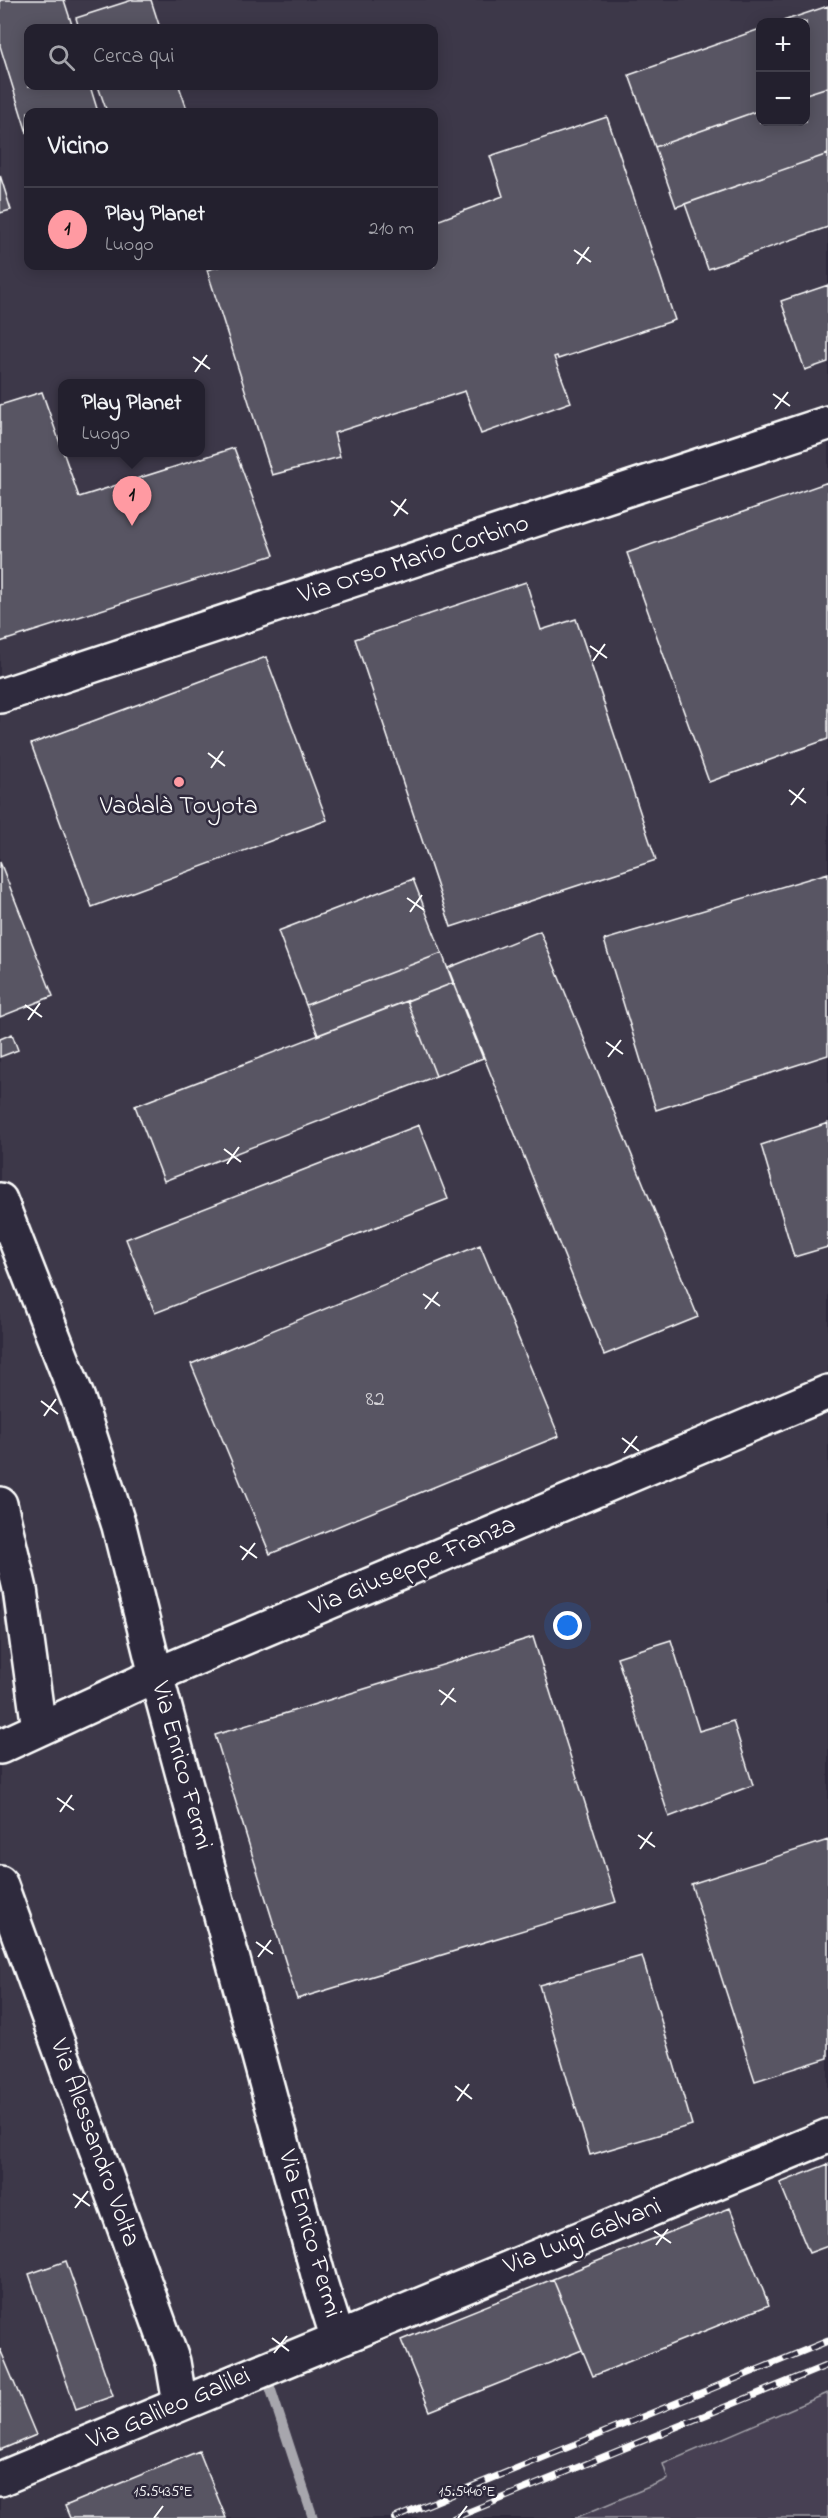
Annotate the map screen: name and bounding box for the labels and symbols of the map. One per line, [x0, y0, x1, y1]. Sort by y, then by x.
pin: 1 [112, 476, 152, 526]
street label: Via Orso Mario Corbino [293, 505, 534, 616]
marker: Vadalà Toyota [172, 775, 186, 789]
place label: Vadalà Toyota [99, 788, 258, 826]
house number: 82 [365, 1384, 385, 1416]
street label: Via Giuseppe Franza [303, 1506, 522, 1628]
your location [553, 1611, 582, 1640]
street label: Via Enrico Fermi [140, 1677, 222, 1854]
street label: Via Alessandro Volta [38, 2033, 149, 2252]
street label: Via Enrico Fermi [267, 2145, 351, 2322]
street label: Via Luigi Galvani [498, 2188, 668, 2286]
street label: Via Galileo Galilei [80, 2357, 257, 2461]
text: 15.5435°E [133, 2481, 193, 2503]
text: 15.5440°E [439, 2481, 495, 2503]

